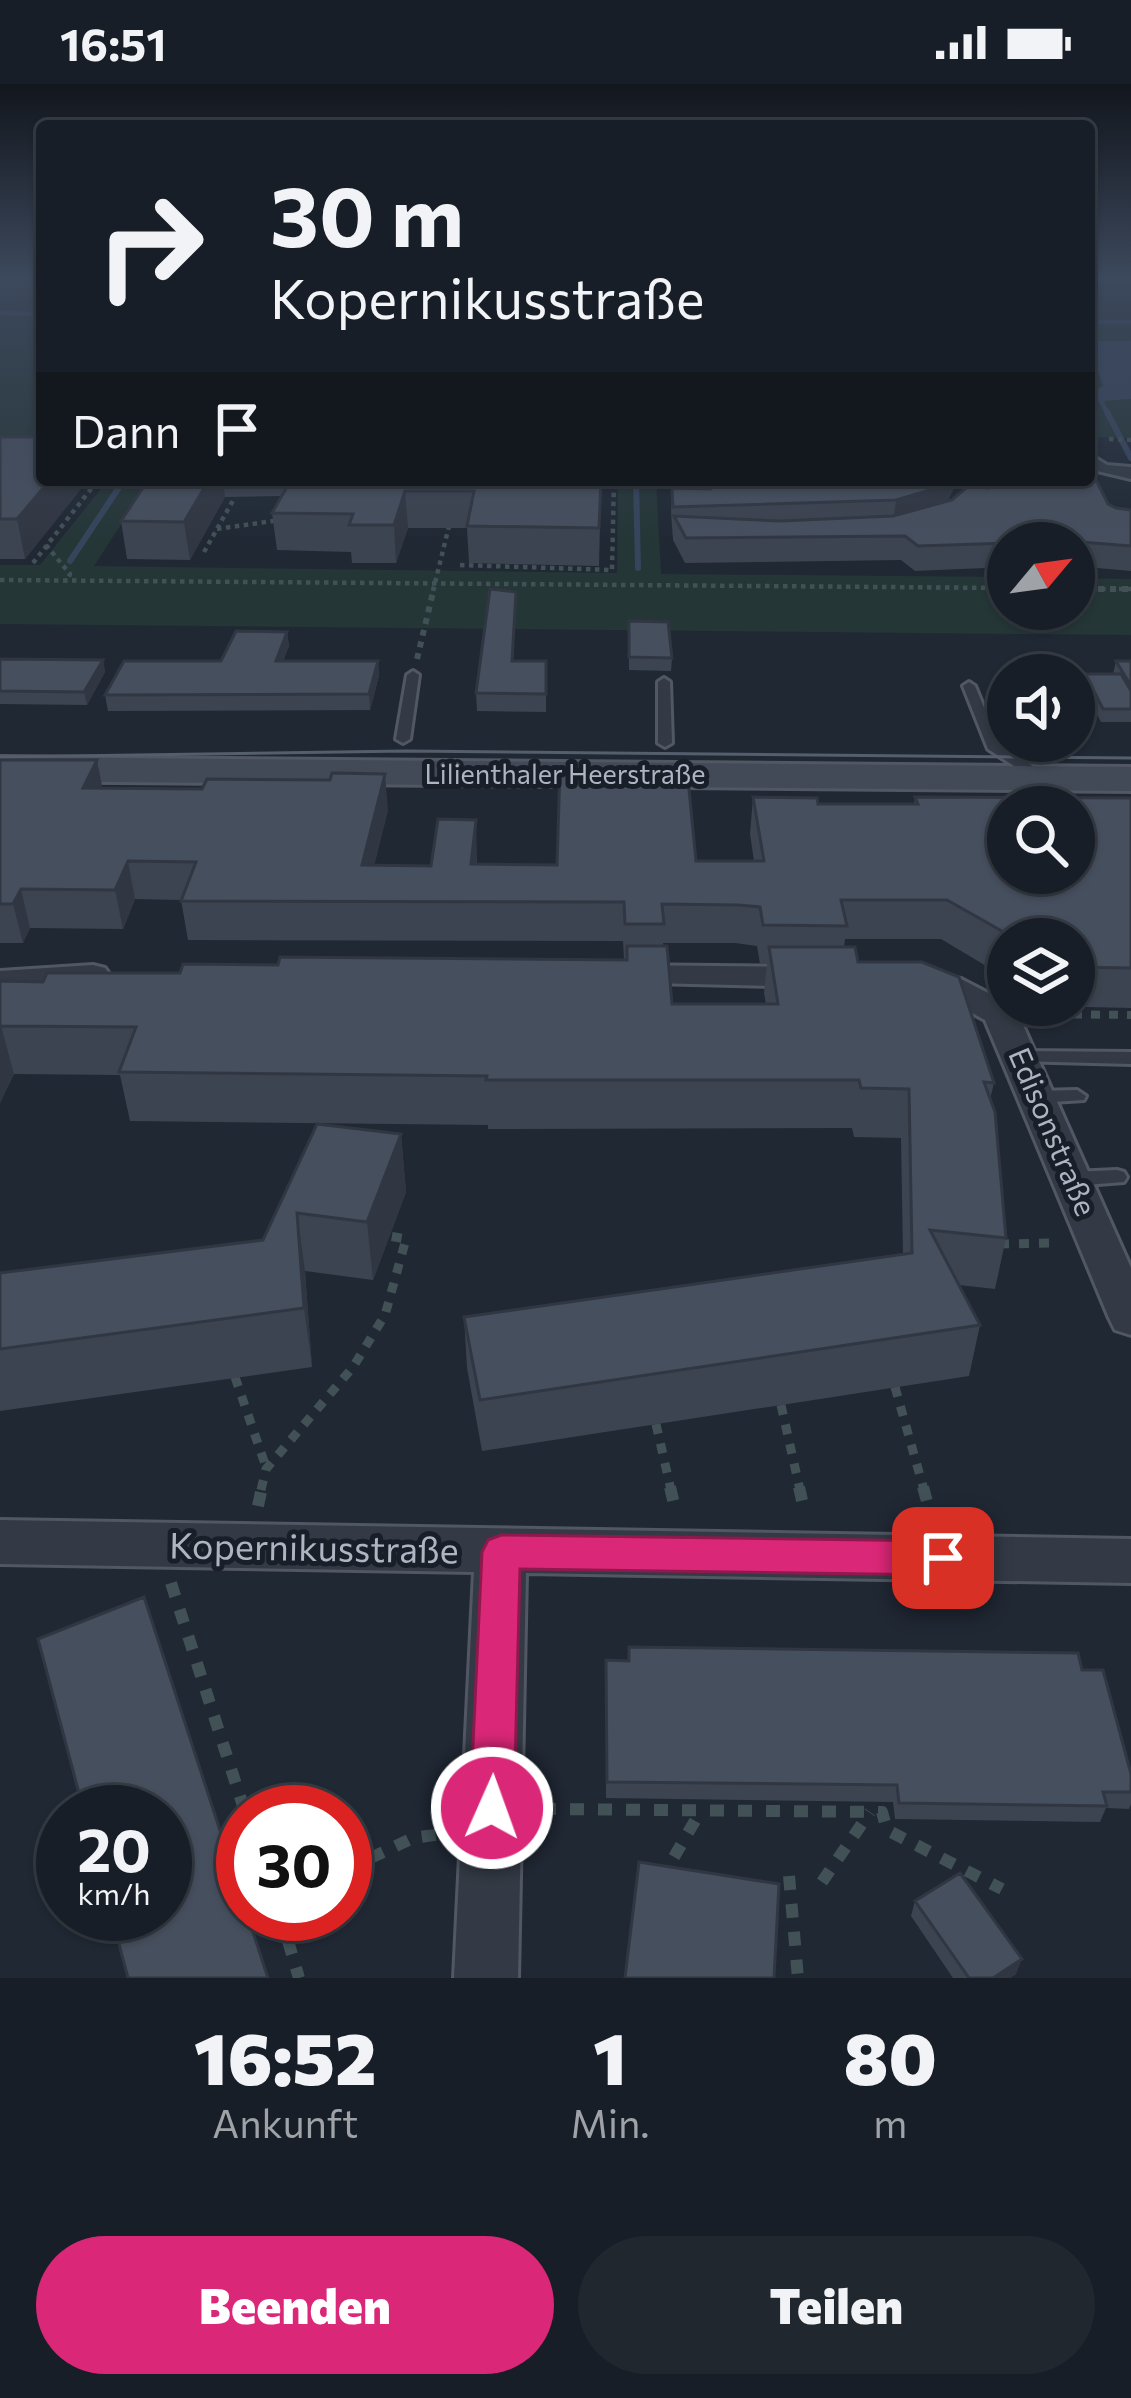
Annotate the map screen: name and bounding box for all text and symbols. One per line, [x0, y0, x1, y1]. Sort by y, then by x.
text: 16:51 [60, 15, 167, 70]
text: 30 m [270, 162, 464, 264]
icon: right [72, 168, 228, 324]
text: Kopernikusstraße [270, 264, 704, 330]
icon: arrive [204, 396, 270, 462]
text: Dann [72, 402, 180, 457]
north arrow [987, 522, 1095, 630]
map controls [987, 522, 1095, 1026]
button: sound [987, 654, 1095, 762]
street label: Lilienthaler Heerstraße [424, 757, 706, 790]
button: search [987, 786, 1095, 894]
button: layers [987, 918, 1095, 1026]
street label: Edisonstraße [1002, 1041, 1106, 1221]
pin [892, 1507, 994, 1609]
street label: Kopernikusstraße [169, 1521, 459, 1571]
icon: arrive [910, 1525, 976, 1591]
position arrow [429, 1745, 555, 1871]
speed limit sign: 30 [216, 1785, 372, 1941]
text: 20 [77, 1811, 151, 1884]
text: km/h [78, 1874, 150, 1911]
text: 16:52 [194, 2012, 377, 2100]
text: 1 [593, 2012, 627, 2100]
text: 80 [844, 2012, 937, 2100]
text: Ankunft [212, 2098, 358, 2146]
text: Min. [571, 2098, 650, 2146]
text: m [873, 2098, 907, 2146]
button: Beenden [36, 2236, 554, 2374]
button: Teilen [578, 2236, 1095, 2374]

